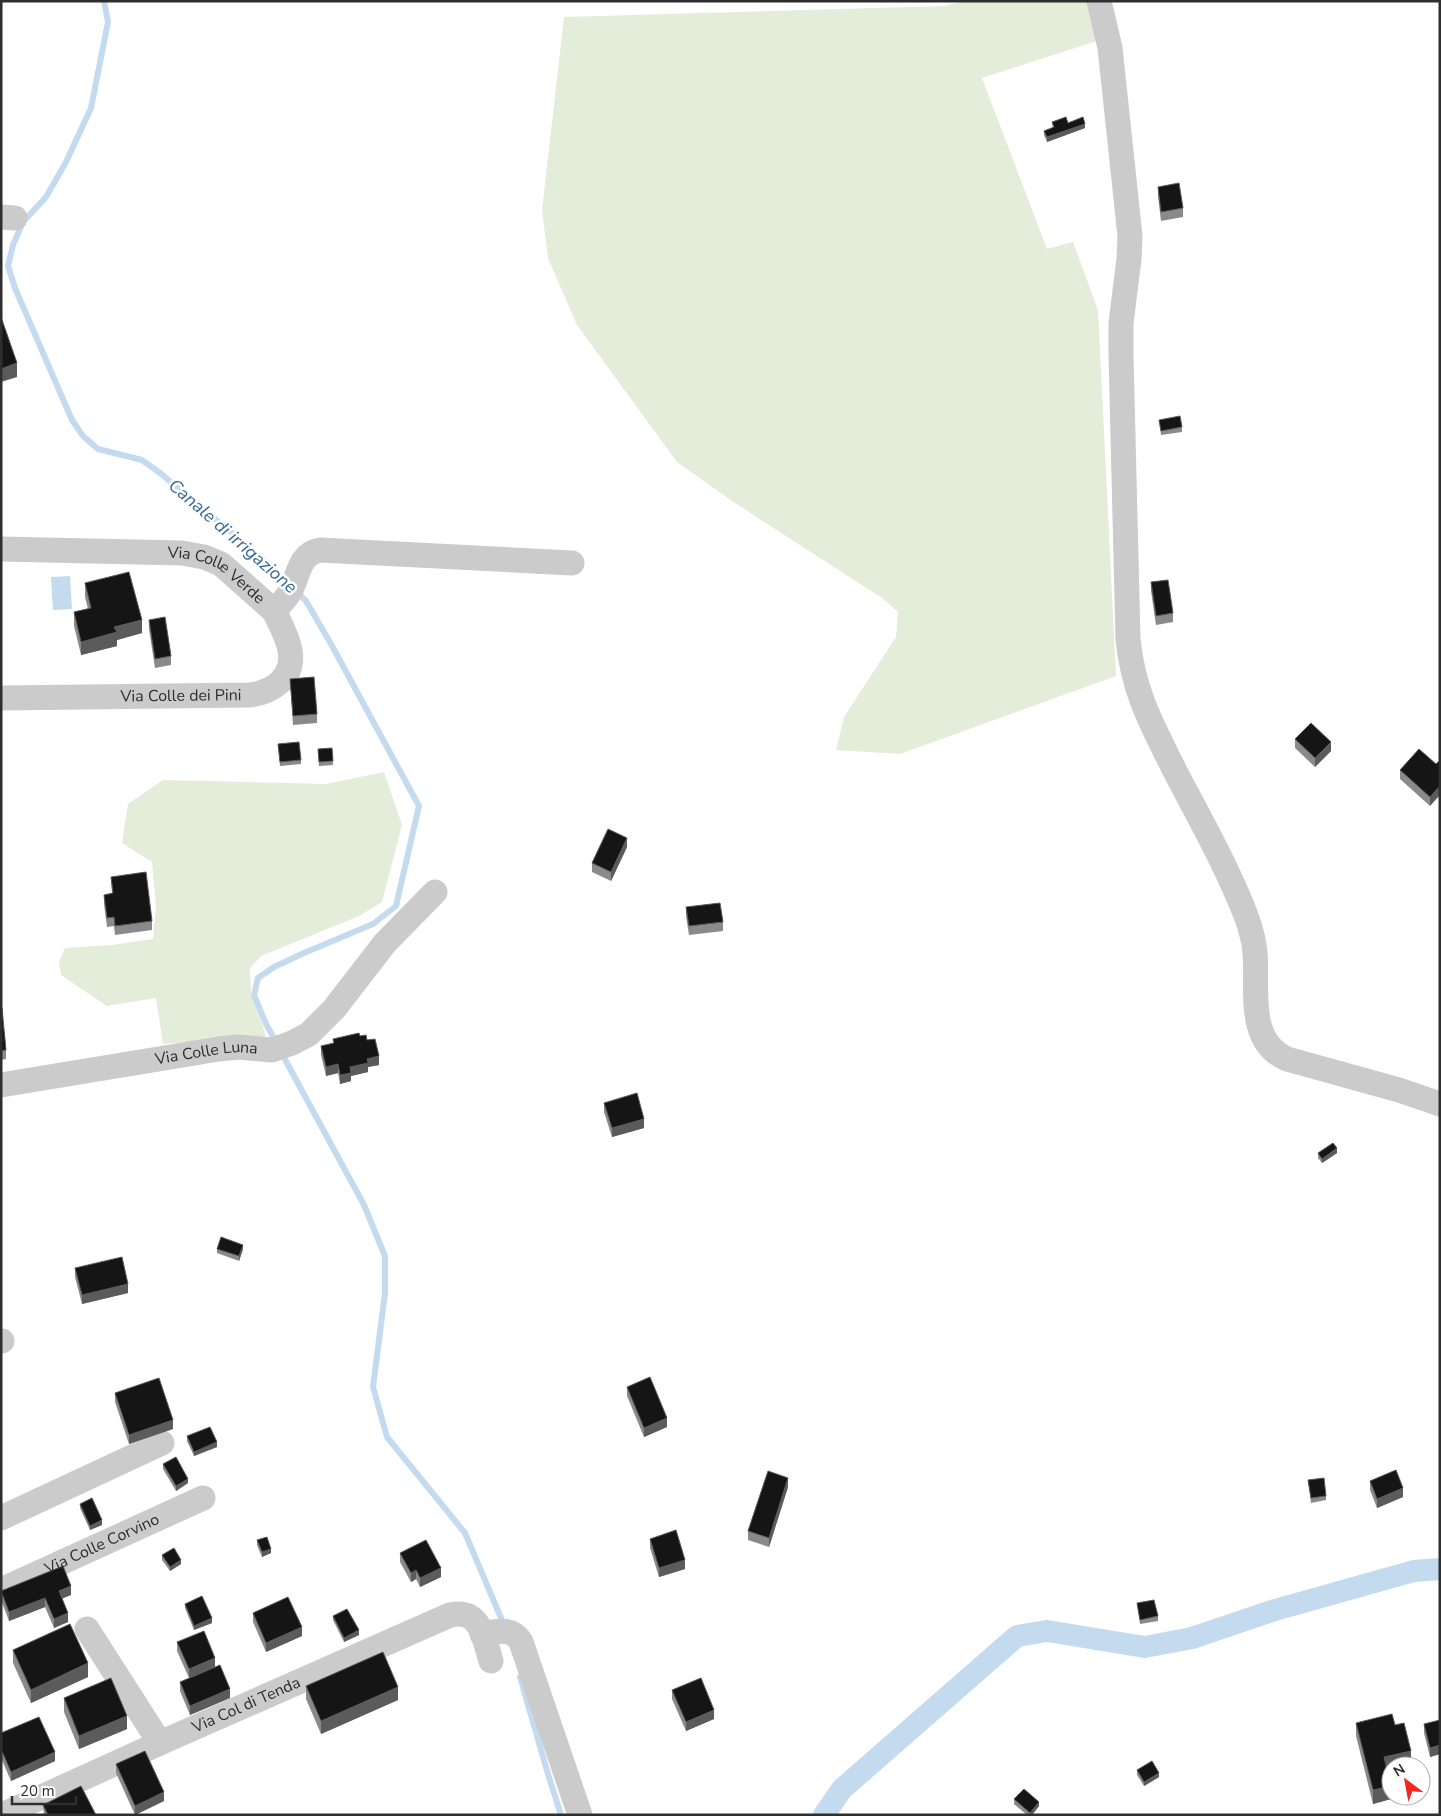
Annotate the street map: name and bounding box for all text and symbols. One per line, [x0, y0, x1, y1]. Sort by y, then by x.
water label: Canale di irrigazione [163, 473, 303, 599]
street label: Via Colle Verde [166, 542, 270, 609]
street label: Via Colle dei Pini [119, 684, 242, 708]
street label: Via Colle Luna [152, 1036, 259, 1071]
street label: Via Colle Corvino [40, 1508, 163, 1580]
street label: Via Col di Tenda [188, 1671, 304, 1739]
north arrow [1381, 1756, 1431, 1806]
text: N [1390, 1760, 1409, 1781]
scale bar [12, 1774, 76, 1806]
text: 20 m [20, 1781, 55, 1801]

